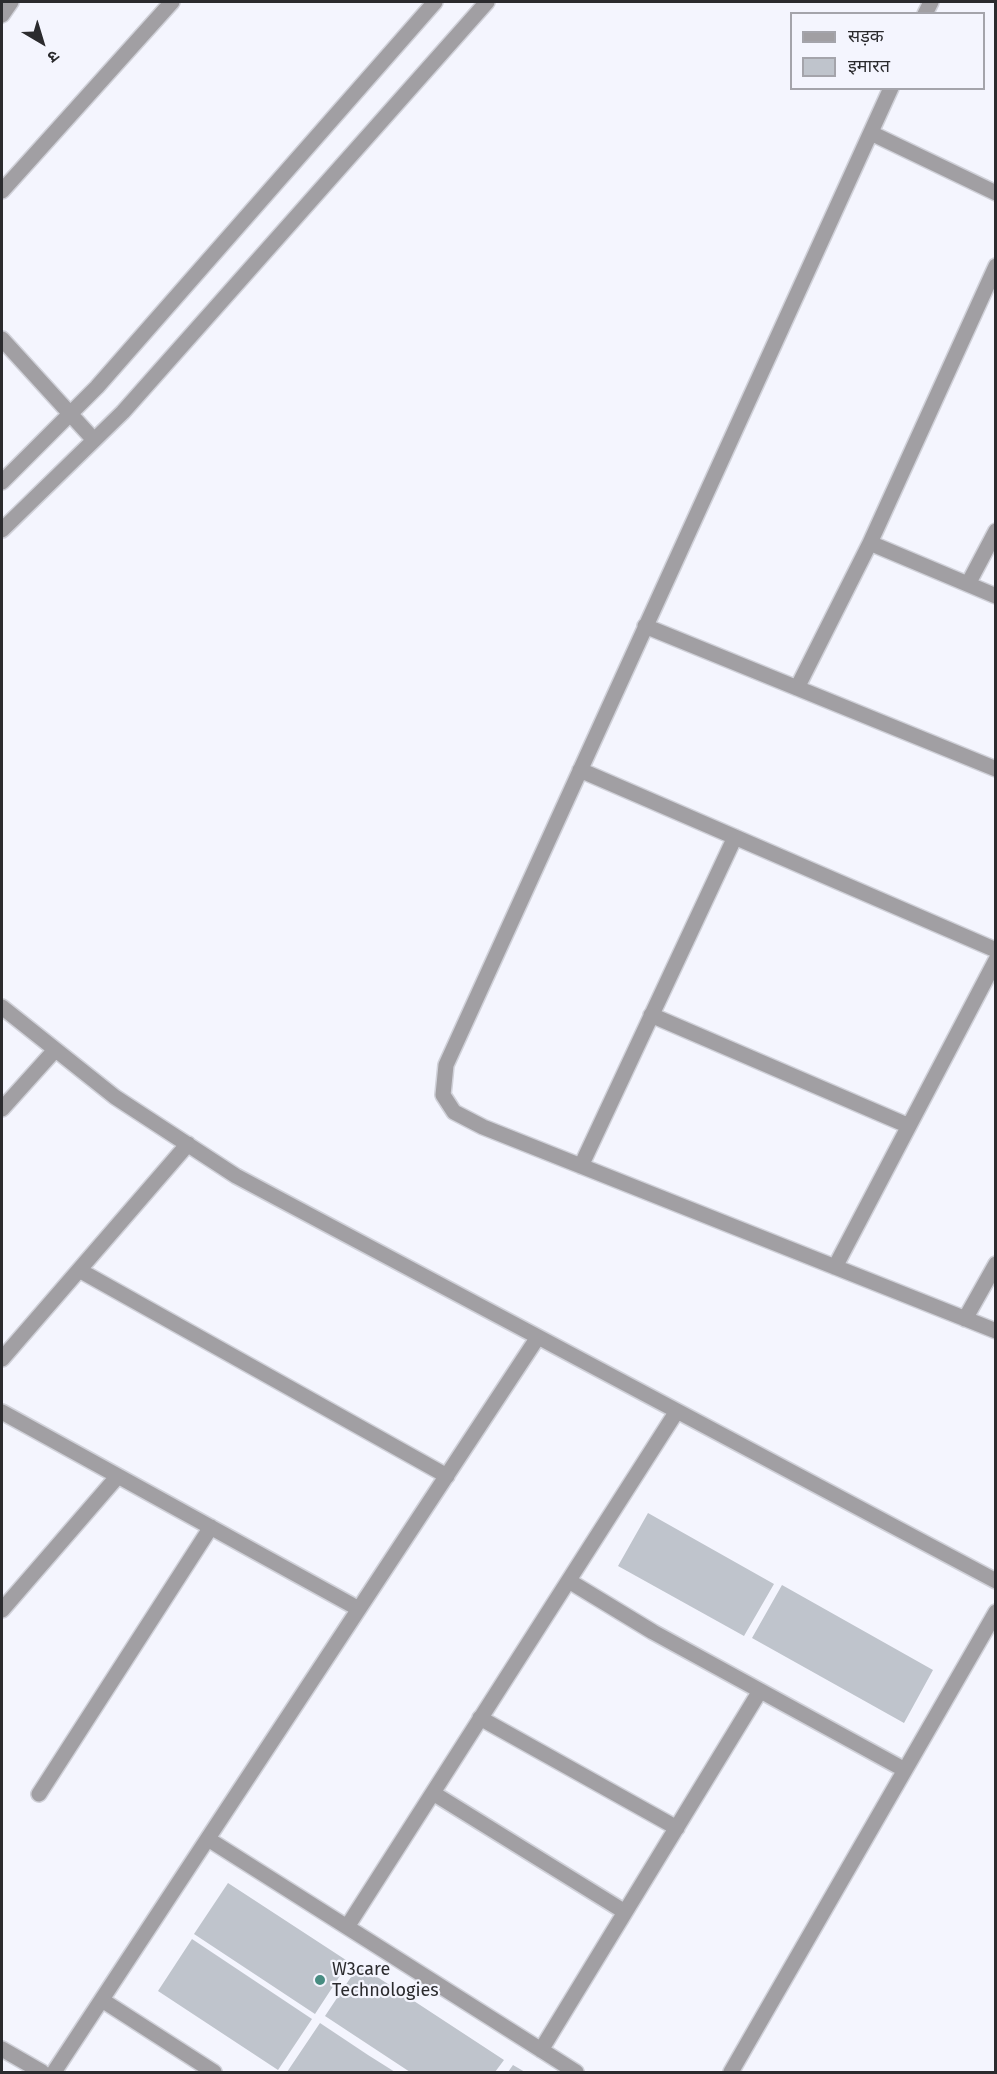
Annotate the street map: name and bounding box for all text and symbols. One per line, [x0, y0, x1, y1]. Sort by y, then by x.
north arrow [12, 12, 72, 72]
legend [790, 12, 985, 90]
text: सड़क [848, 25, 884, 47]
text: उ [44, 46, 63, 67]
text: इमारत [848, 55, 890, 77]
place label: W3care Technologies [332, 1959, 439, 2002]
marker: W3care Technologies [313, 1973, 327, 1987]

